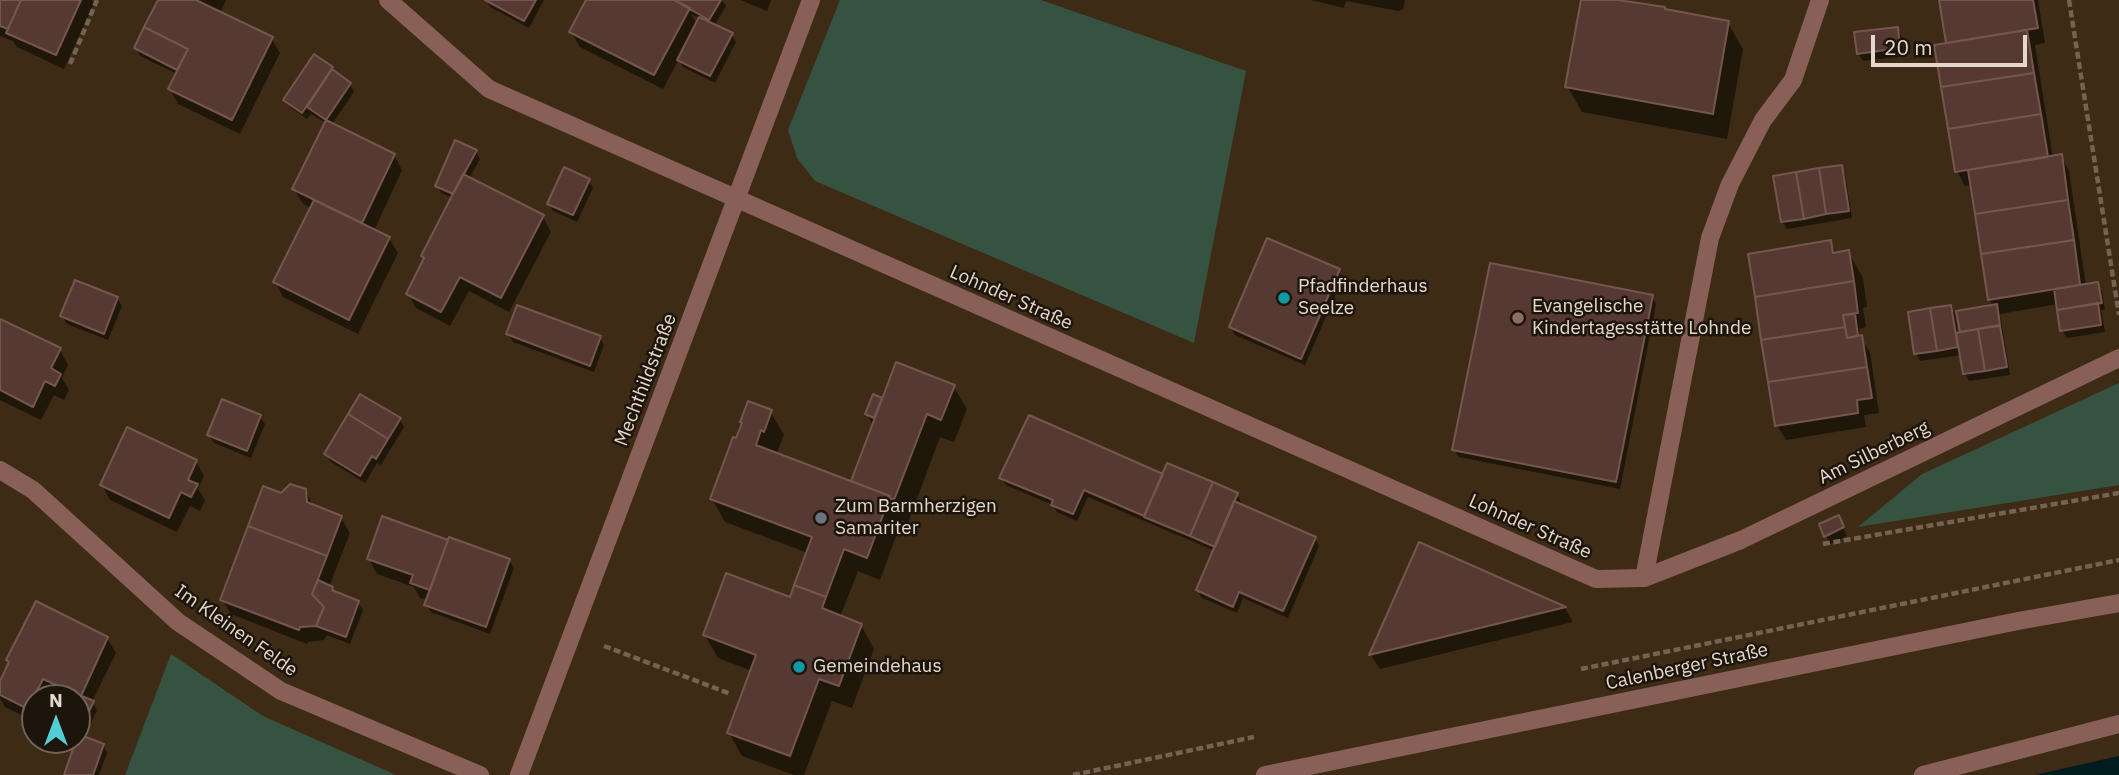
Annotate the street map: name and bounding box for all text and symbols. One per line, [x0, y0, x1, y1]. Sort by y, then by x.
scale bar [1874, 21, 2030, 65]
text: 20 m [1884, 33, 1933, 61]
street label: Lohnder Straße [946, 261, 1076, 335]
place label: Pfadfinderhaus Seelze [1298, 276, 1428, 320]
marker: Pfadfinderhaus Seelze [1276, 290, 1292, 306]
place label: Evangelische Kindertagesstätte Lohnde [1532, 296, 1751, 340]
marker: Evangelische Kindertagesstätte Lohnde [1510, 310, 1526, 326]
street label: Mechthildstraße [610, 311, 682, 449]
street label: Am Silberberg [1815, 416, 1933, 490]
street label: Lohnder Straße [1465, 490, 1595, 564]
place label: Zum Barmherzigen Samariter [835, 496, 997, 540]
marker: Zum Barmherzigen Samariter [813, 510, 829, 526]
street label: Im Kleinen Felde [170, 580, 302, 682]
street label: Calenberger Straße [1604, 639, 1770, 695]
place label: Gemeindehaus [813, 656, 942, 678]
marker: Gemeindehaus [791, 659, 807, 675]
north arrow [21, 684, 91, 754]
text: N [49, 688, 63, 712]

